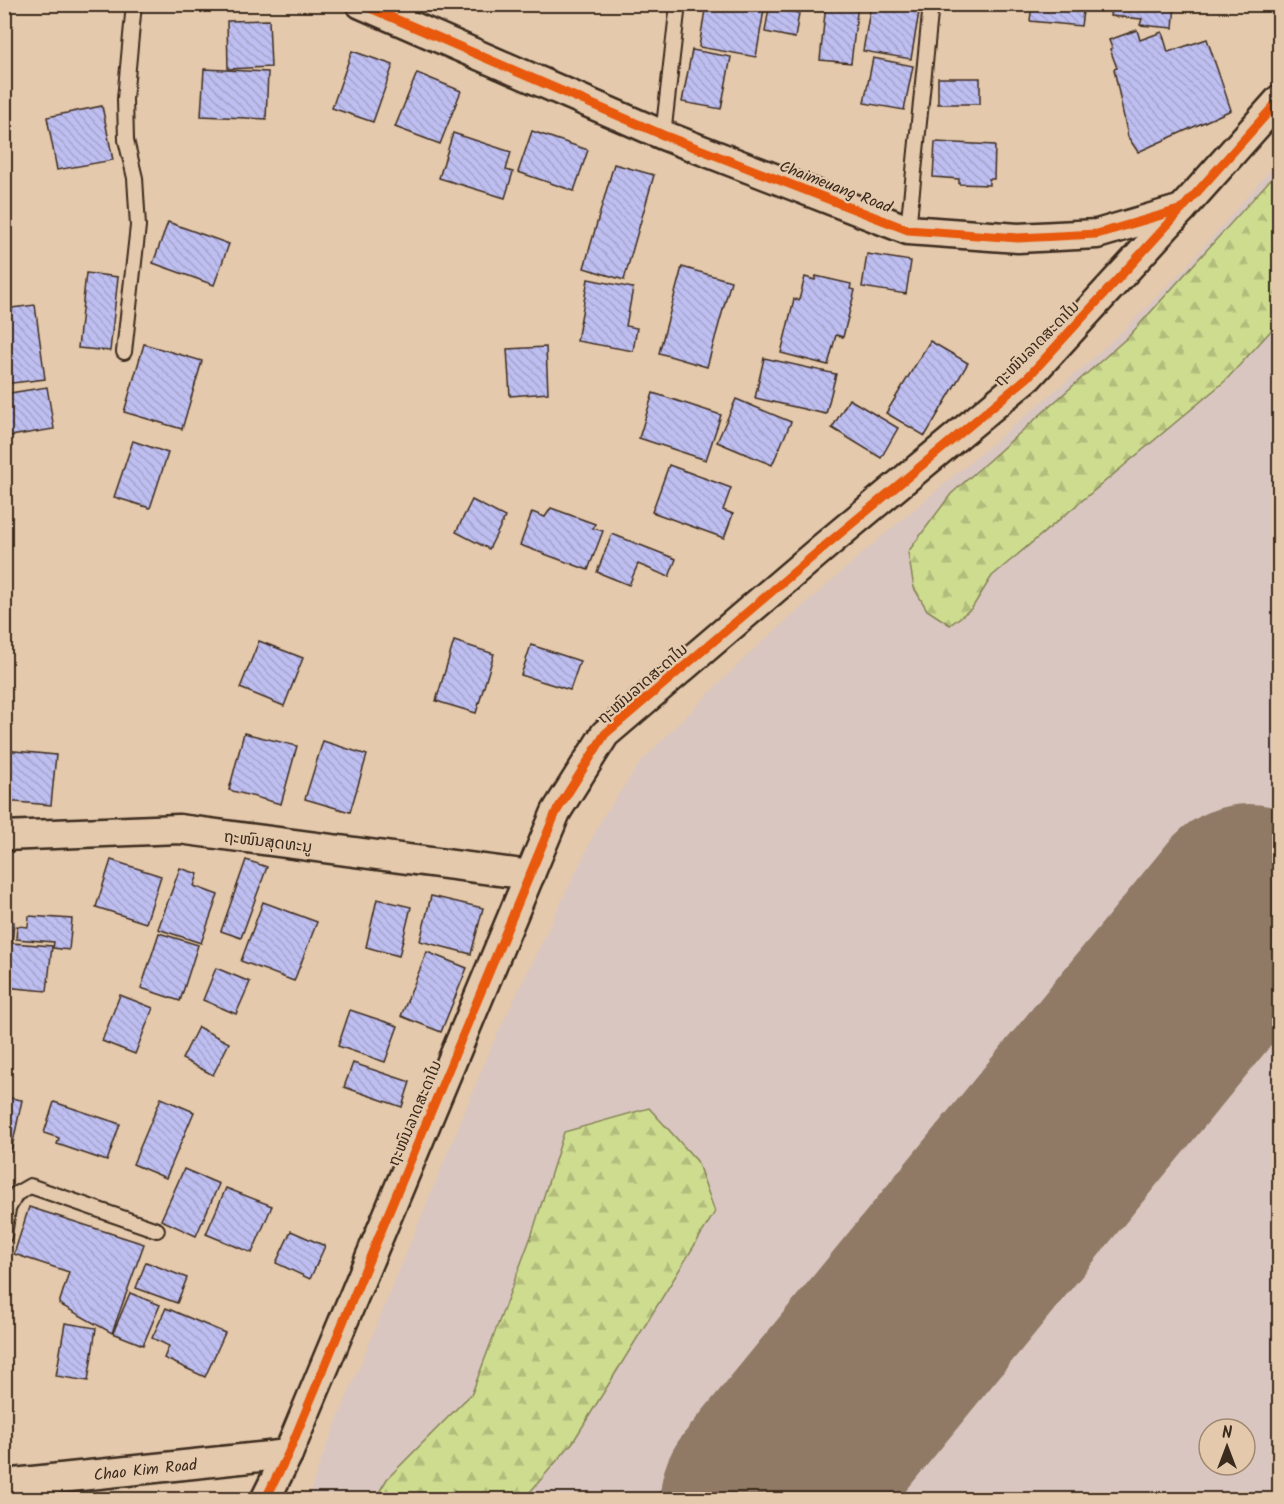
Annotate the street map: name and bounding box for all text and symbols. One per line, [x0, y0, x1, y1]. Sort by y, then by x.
street label: Chaimeuang Road [775, 154, 897, 221]
street label: ຖະໜົນລາດສະດາໄນ [988, 295, 1086, 393]
street label: ຖະໜົນລາດສະດາໄນ [592, 638, 694, 731]
street label: ຖະໜົນສຸດທະນູ [222, 825, 313, 860]
street label: ຖະໜົນລາດສະດາໄນ [382, 1057, 449, 1170]
north arrow [1197, 1417, 1257, 1477]
text: N [1222, 1421, 1232, 1446]
street label: Chao Kim Road [92, 1453, 199, 1488]

